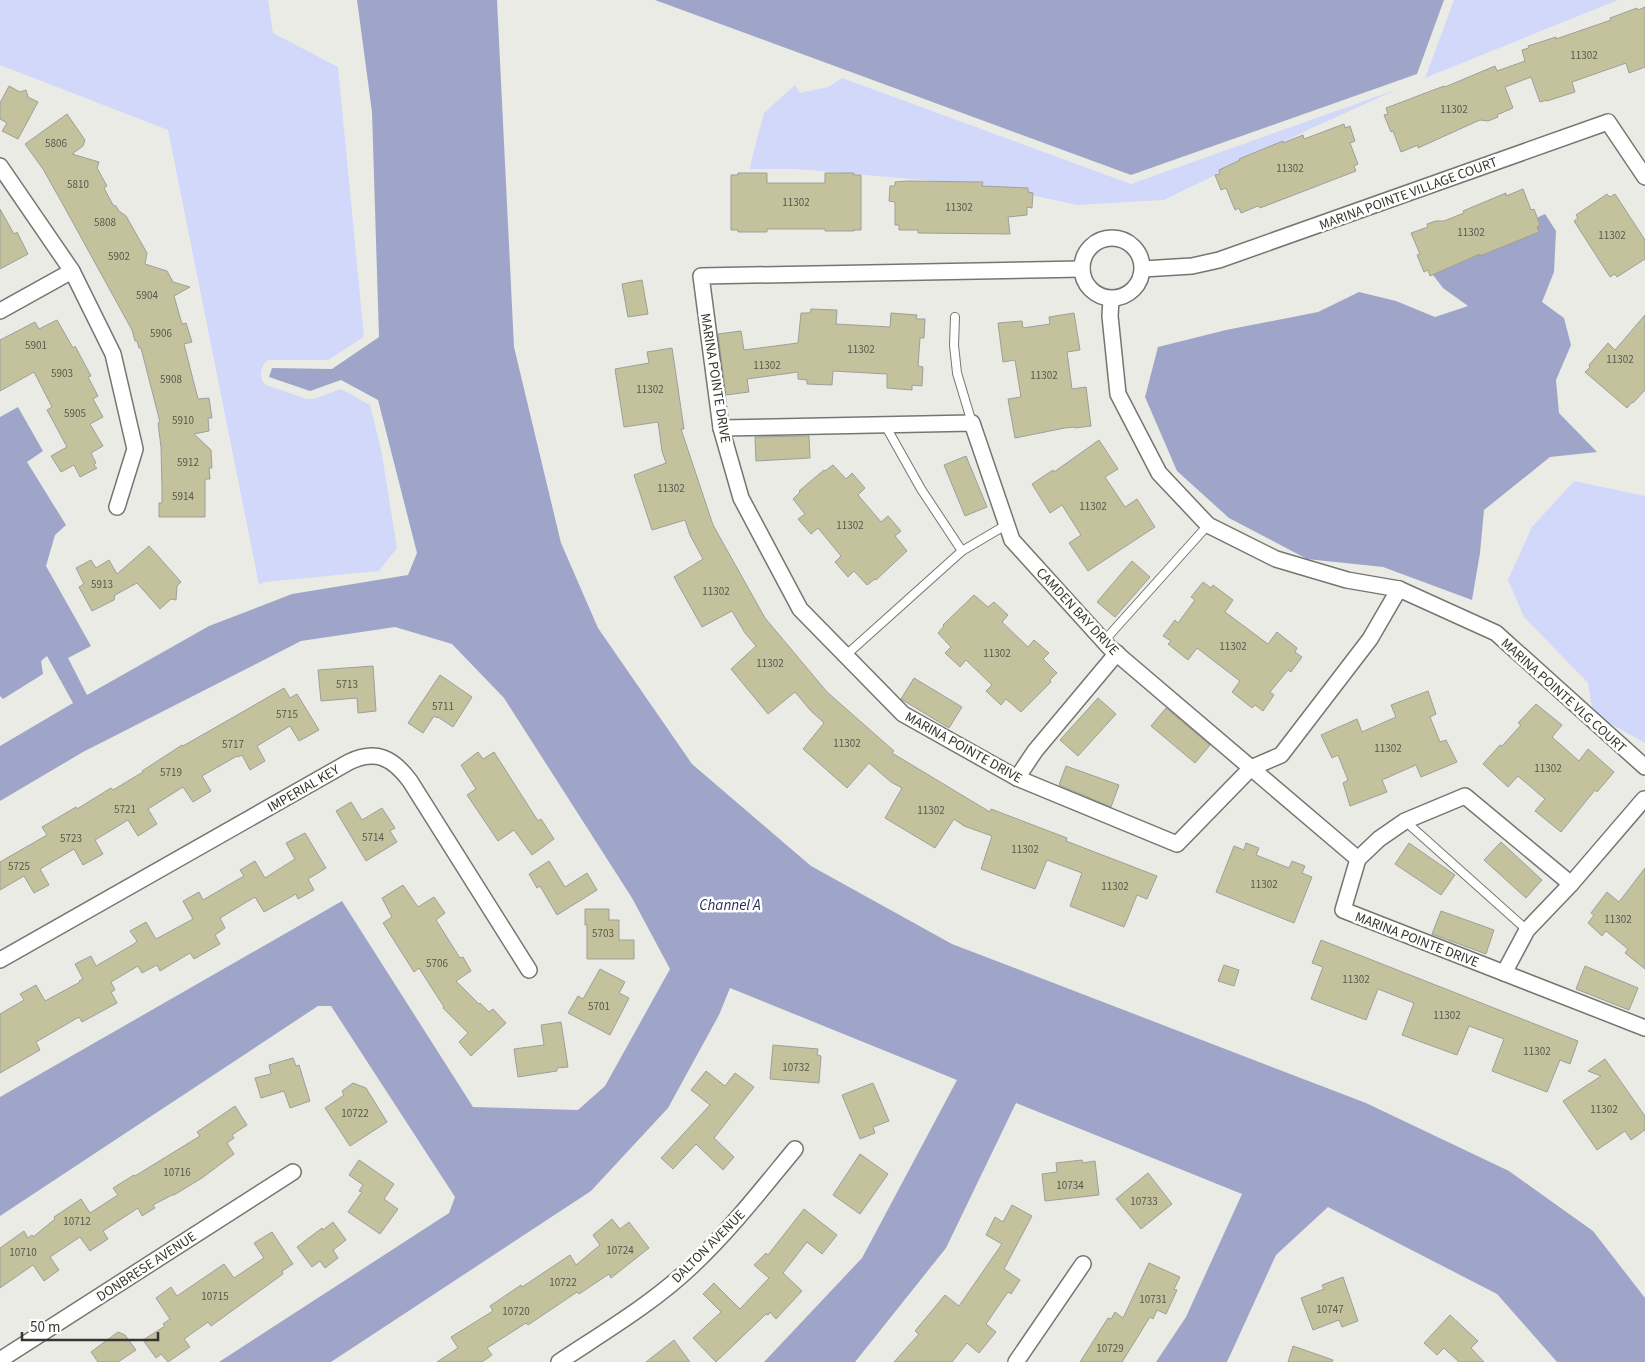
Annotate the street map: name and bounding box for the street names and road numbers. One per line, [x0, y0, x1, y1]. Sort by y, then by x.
street label: MARINA POINTE VILLAGE COURT [1316, 152, 1501, 236]
street label: MARINA POINTE DRIVE [695, 312, 735, 445]
street label: CAMDEN BAY DRIVE [1031, 563, 1123, 660]
street label: MARINA POINTE VLG COURT [1496, 634, 1631, 758]
street label: MARINA POINTE DRIVE [901, 707, 1026, 788]
street label: IMPERIAL KEY [264, 760, 343, 818]
street label: MARINA POINTE DRIVE [1352, 907, 1482, 973]
street label: DALTON AVENUE [667, 1205, 750, 1288]
street label: DONBRESE AVENUE [93, 1227, 200, 1307]

